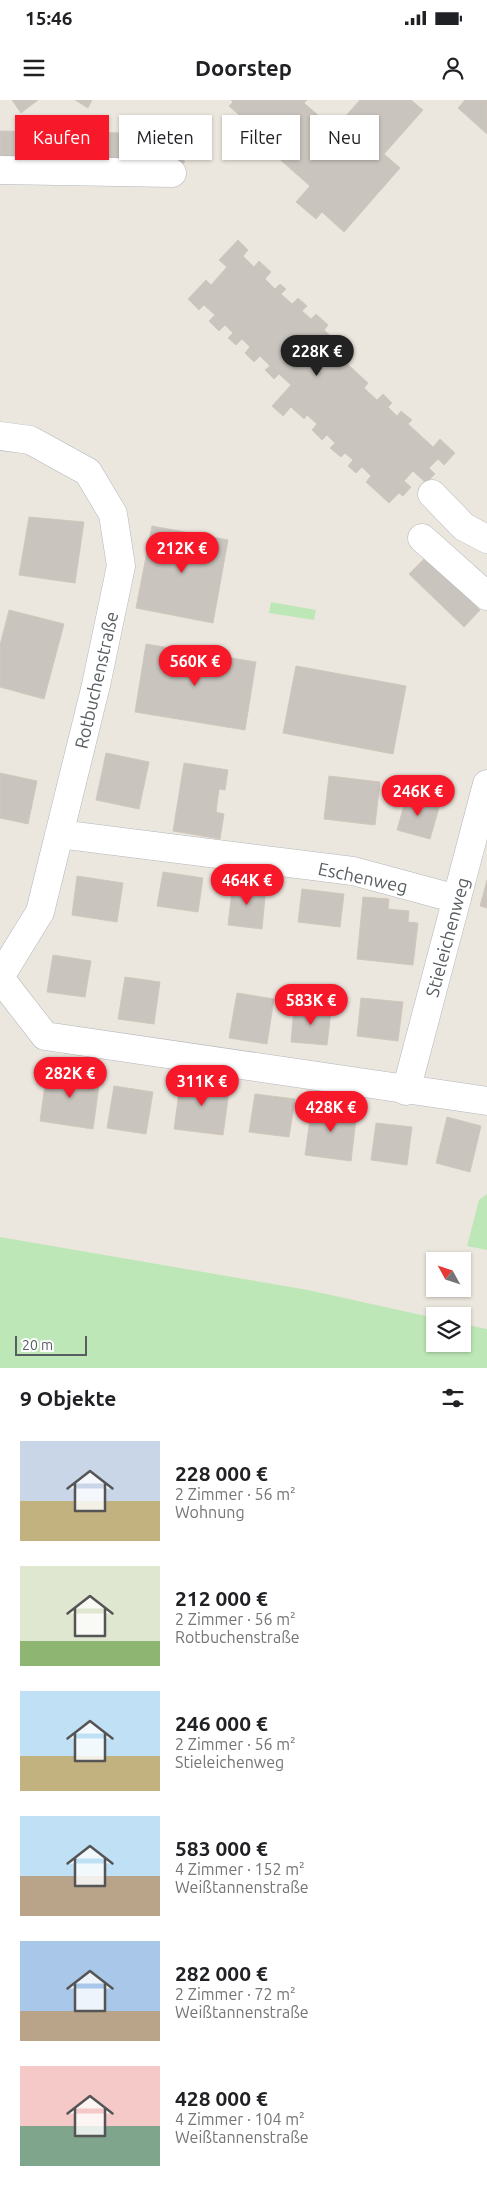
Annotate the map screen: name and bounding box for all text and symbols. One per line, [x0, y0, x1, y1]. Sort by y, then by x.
text: 15:46 [25, 7, 73, 29]
icon: menu [20, 54, 48, 82]
icon: person [439, 54, 467, 82]
text: Doorstep [195, 55, 292, 80]
chip: Kaufen [15, 115, 109, 160]
chip: Mieten [119, 115, 212, 160]
chip: Filter [222, 115, 300, 160]
chip: Neu [310, 115, 379, 160]
pin: 228K € [276, 334, 358, 377]
text: 228K € [292, 342, 342, 360]
pin: 212K € [141, 532, 223, 574]
text: 212K € [157, 539, 207, 557]
street label: Rotbuchenstraße [70, 609, 122, 751]
pin: 560K € [154, 644, 236, 687]
text: 560K € [170, 652, 220, 670]
pin: 246K € [377, 774, 459, 817]
text: 246K € [393, 782, 443, 800]
street label: Eschenweg [316, 858, 410, 896]
pin: 464K € [206, 864, 288, 906]
text: 464K € [222, 871, 272, 889]
street label: Stieleichenweg [421, 875, 473, 999]
pin: 583K € [270, 984, 352, 1026]
text: 583K € [286, 991, 336, 1009]
pin: 282K € [29, 1056, 111, 1099]
text: 282K € [45, 1064, 95, 1082]
pin: 311K € [161, 1064, 243, 1107]
text: 311K € [177, 1072, 227, 1090]
pin: 428K € [290, 1090, 372, 1133]
text: 428K € [306, 1098, 356, 1116]
north arrow [426, 1252, 471, 1298]
map controls [426, 1252, 471, 1352]
button: layers [426, 1307, 471, 1352]
scale bar [15, 1333, 88, 1356]
text: 20 m [22, 1337, 53, 1353]
icon: filters [439, 1384, 467, 1412]
text: 9 Objekte [20, 1386, 116, 1410]
icon: home [60, 1461, 120, 1521]
text: 228 000 € [175, 1461, 268, 1485]
text: 2 Zimmer · 56 m² [175, 1485, 296, 1503]
text: Wohnung [175, 1503, 245, 1521]
icon: home [60, 1586, 120, 1646]
text: 212 000 € [175, 1586, 268, 1610]
text: 2 Zimmer · 56 m² [175, 1610, 296, 1628]
text: Rotbuchenstraße [175, 1628, 300, 1646]
icon: home [60, 1711, 120, 1771]
text: 246 000 € [175, 1711, 268, 1735]
text: 2 Zimmer · 56 m² [175, 1735, 296, 1753]
text: Stieleichenweg [175, 1753, 284, 1771]
icon: home [60, 1836, 120, 1896]
text: 583 000 € [175, 1836, 268, 1860]
text: 4 Zimmer · 152 m² [175, 1860, 305, 1878]
text: Weißtannenstraße [175, 1878, 309, 1896]
icon: home [60, 1961, 120, 2021]
text: 282 000 € [175, 1961, 268, 1985]
text: 2 Zimmer · 72 m² [175, 1985, 296, 2003]
text: Weißtannenstraße [175, 2003, 309, 2021]
icon: home [60, 2086, 120, 2146]
text: 428 000 € [175, 2086, 268, 2110]
text: 4 Zimmer · 104 m² [175, 2110, 305, 2128]
text: Weißtannenstraße [175, 2128, 309, 2146]

